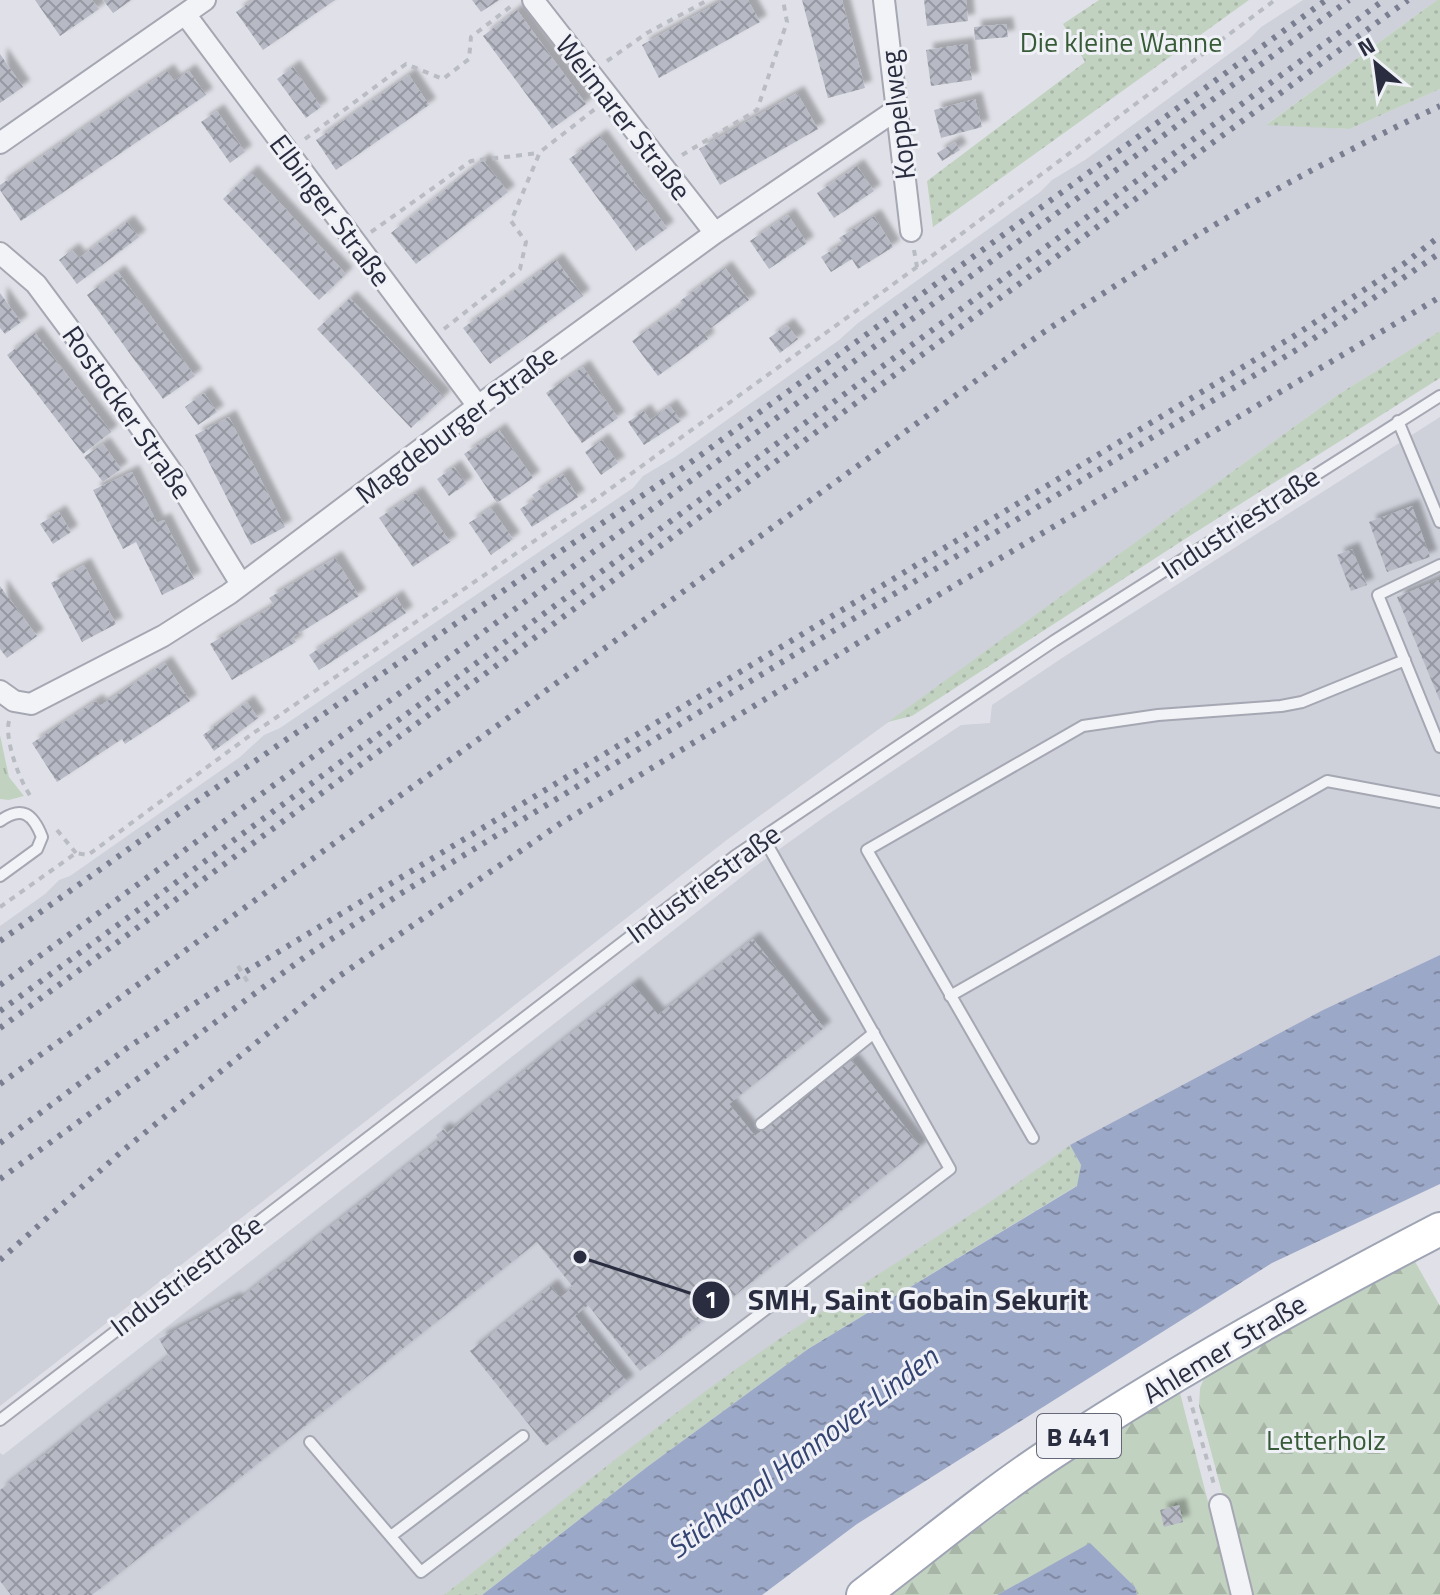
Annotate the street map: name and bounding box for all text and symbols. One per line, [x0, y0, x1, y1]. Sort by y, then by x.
park label: Die kleine Wanne [1020, 20, 1222, 63]
north arrow [1336, 24, 1416, 104]
street label: Weimarer Straße [545, 25, 703, 209]
text: N [1351, 28, 1381, 65]
street label: Koppelweg [868, 48, 926, 182]
street label: Elbinger Straße [259, 125, 403, 295]
street label: Rostocker Straße [52, 316, 204, 508]
street label: Magdeburger Straße [346, 334, 566, 514]
street label: Industriestraße [1152, 455, 1328, 589]
street label: Industriestraße [617, 812, 789, 954]
street label: Industriestraße [101, 1203, 271, 1347]
callout: SMH, Saint Gobain Sekurit [691, 1273, 1104, 1327]
text: SMH, Saint Gobain Sekurit [748, 1276, 1088, 1322]
text: 1 [704, 1281, 718, 1317]
street label: Ahlemer Straße [1134, 1282, 1314, 1414]
water label: Stichkanal Hannover-Linden [656, 1334, 948, 1570]
road number: B 441 [1037, 1414, 1121, 1458]
park label: Letterholz [1266, 1418, 1386, 1461]

